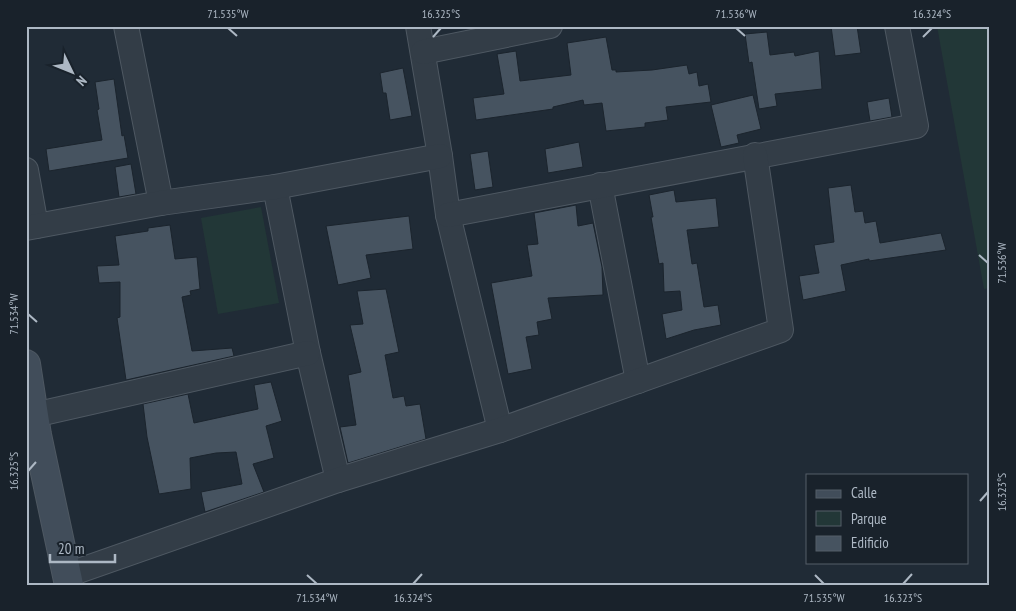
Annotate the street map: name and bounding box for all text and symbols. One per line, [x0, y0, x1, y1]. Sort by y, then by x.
text: 71.535°W [207, 6, 249, 21]
text: 16.325°S [422, 6, 460, 21]
text: 71.536°W [715, 6, 757, 21]
text: 16.324°S [913, 6, 951, 21]
north arrow [48, 48, 98, 98]
text: N [72, 72, 91, 90]
text: 71.536°W [994, 242, 1009, 284]
text: 71.534°W [6, 293, 21, 335]
text: 16.325°S [6, 452, 21, 490]
text: 16.323°S [994, 473, 1009, 511]
legend [806, 474, 968, 564]
text: Calle [851, 483, 877, 502]
text: Parque [851, 509, 887, 528]
scale bar [50, 531, 115, 563]
text: Edificio [851, 533, 889, 552]
text: 20 m [58, 539, 84, 558]
text: 71.534°W [296, 590, 338, 605]
text: 16.324°S [394, 590, 432, 605]
text: 71.535°W [803, 590, 845, 605]
text: 16.323°S [884, 590, 922, 605]

